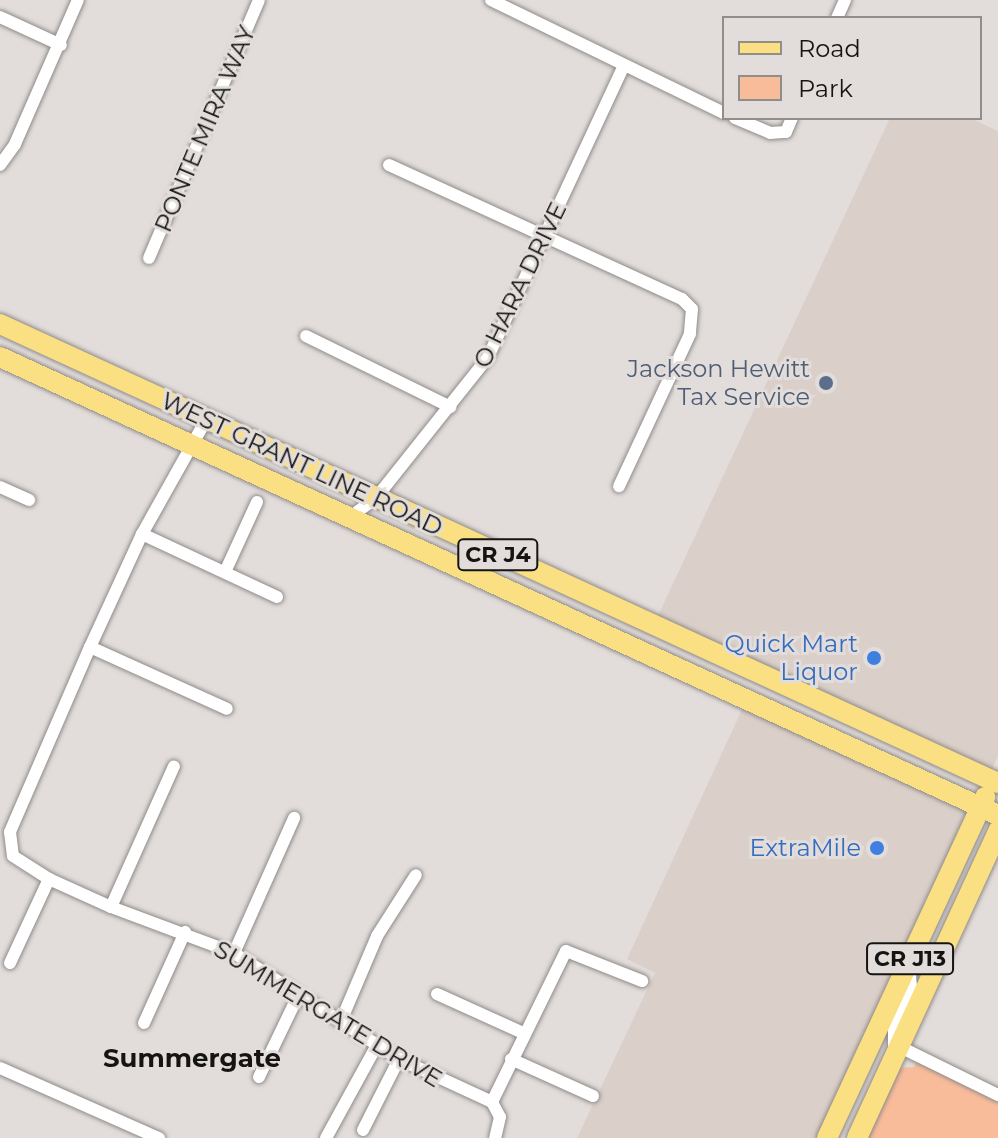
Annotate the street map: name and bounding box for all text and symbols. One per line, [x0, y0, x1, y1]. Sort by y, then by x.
legend [722, 16, 982, 120]
street label: PONTE MIRA WAY [149, 22, 261, 236]
text: Road [798, 34, 861, 63]
text: Park [798, 74, 853, 103]
street label: O HARA DRIVE [467, 198, 573, 372]
place label: Jackson Hewitt Tax Service [627, 355, 810, 411]
marker: Jackson Hewitt Tax Service [817, 374, 835, 392]
street label: WEST GRANT LINE ROAD [157, 386, 447, 542]
road number: CR J4 [456, 537, 540, 573]
place label: Quick Mart Liquor [725, 630, 858, 686]
marker: Quick Mart Liquor [865, 649, 883, 667]
place label: ExtraMile [750, 834, 861, 862]
marker: ExtraMile [868, 839, 886, 857]
street label: SUMMERGATE DRIVE [209, 935, 447, 1093]
road number: CR J13 [866, 941, 954, 977]
district label: Summergate [103, 1043, 281, 1075]

